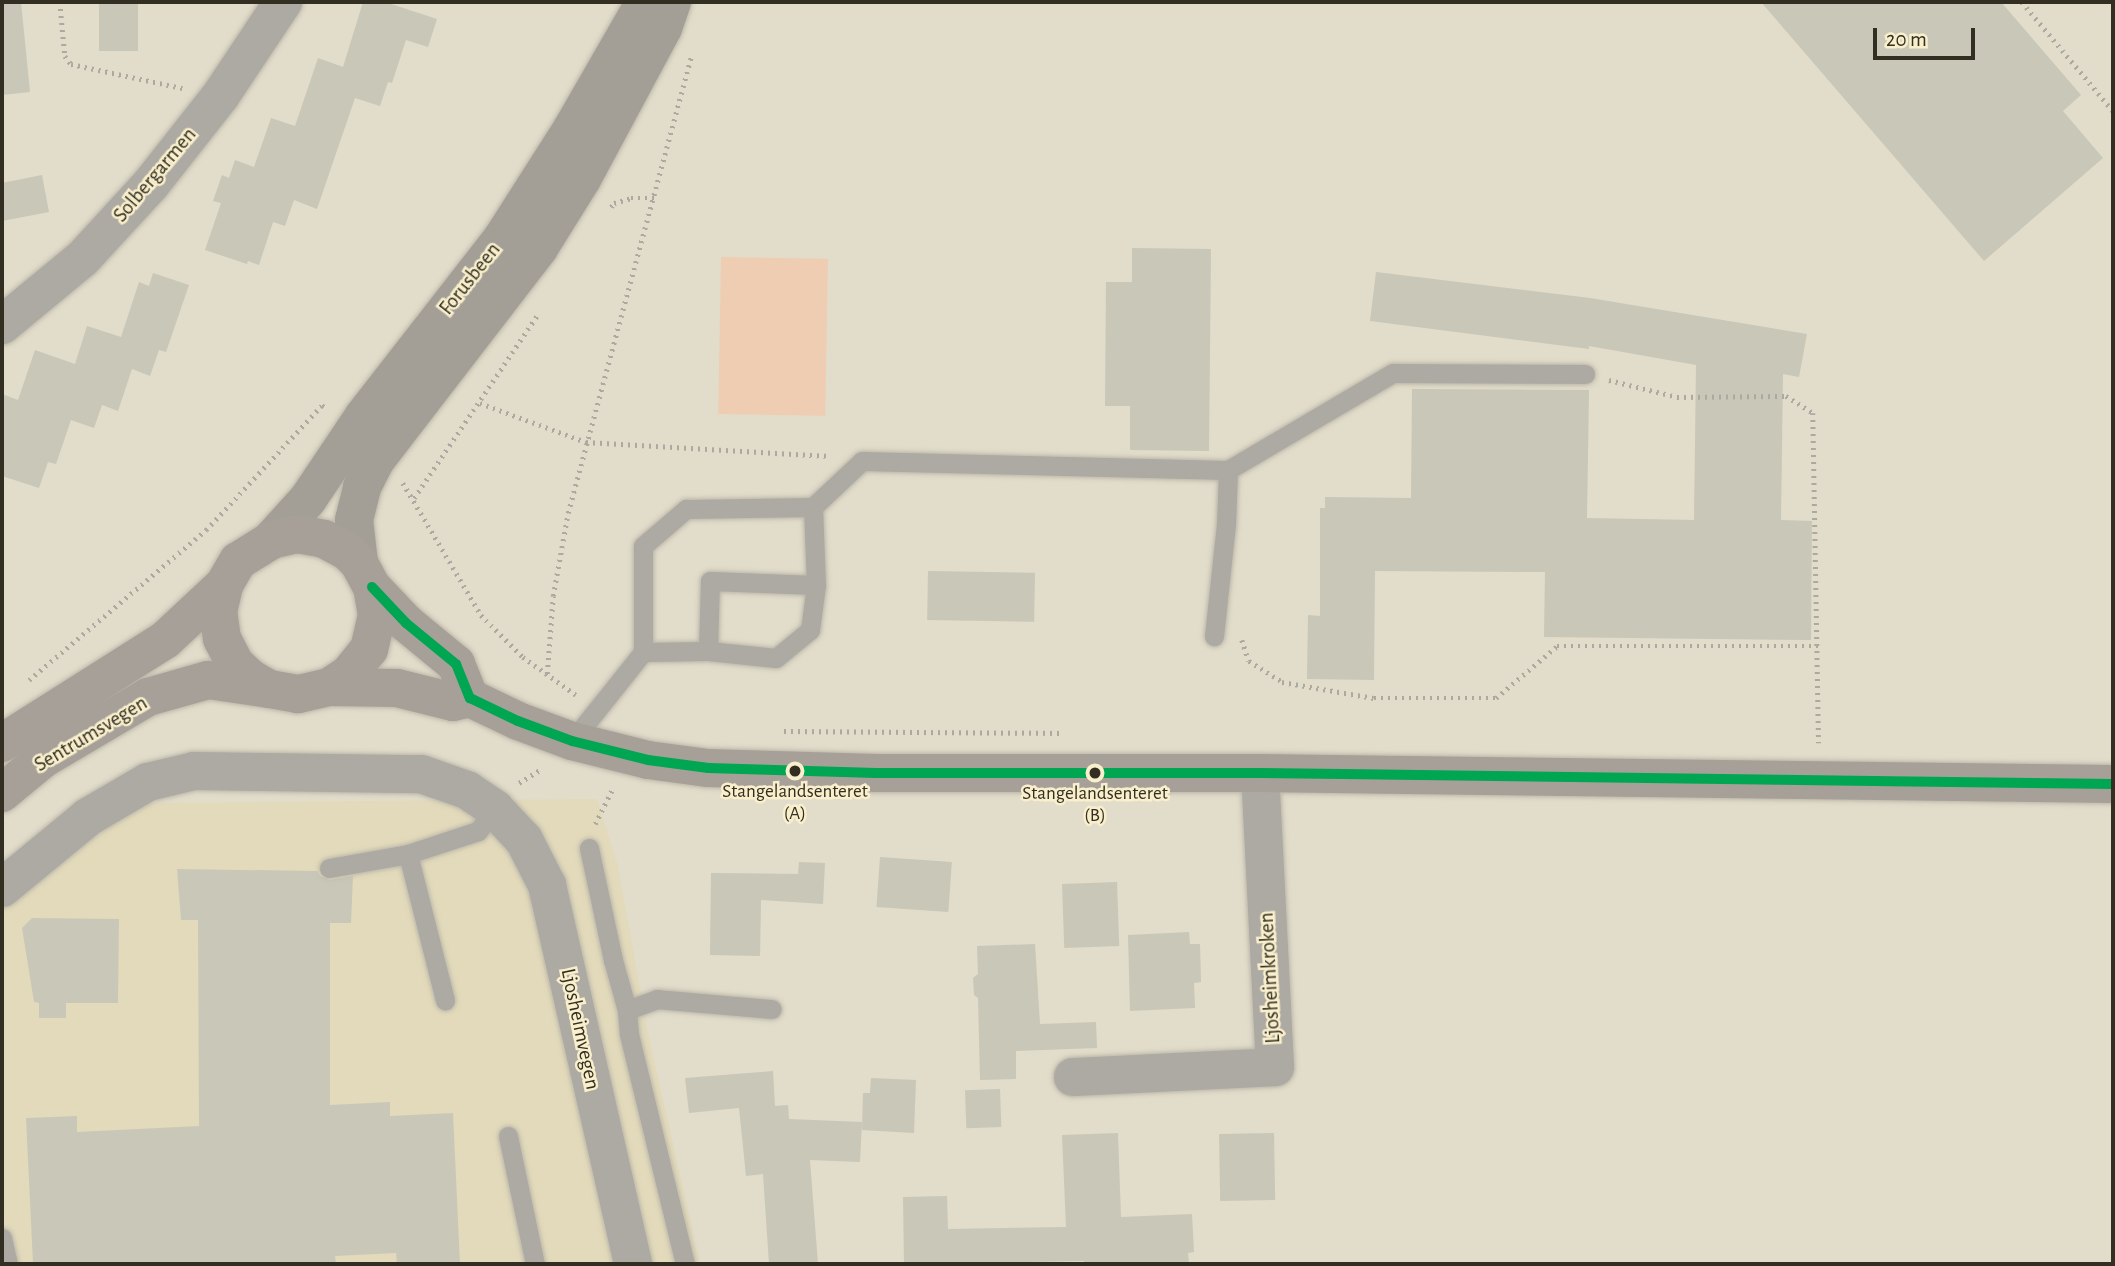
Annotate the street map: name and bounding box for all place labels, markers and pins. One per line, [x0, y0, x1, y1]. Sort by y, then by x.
marker: Stangelandsenteret (A) [788, 764, 802, 778]
marker: Stangelandsenteret (B) [1088, 766, 1102, 780]
place label: Stangelandsenteret (A) [722, 781, 868, 825]
place label: Stangelandsenteret (B) [1022, 783, 1168, 827]

